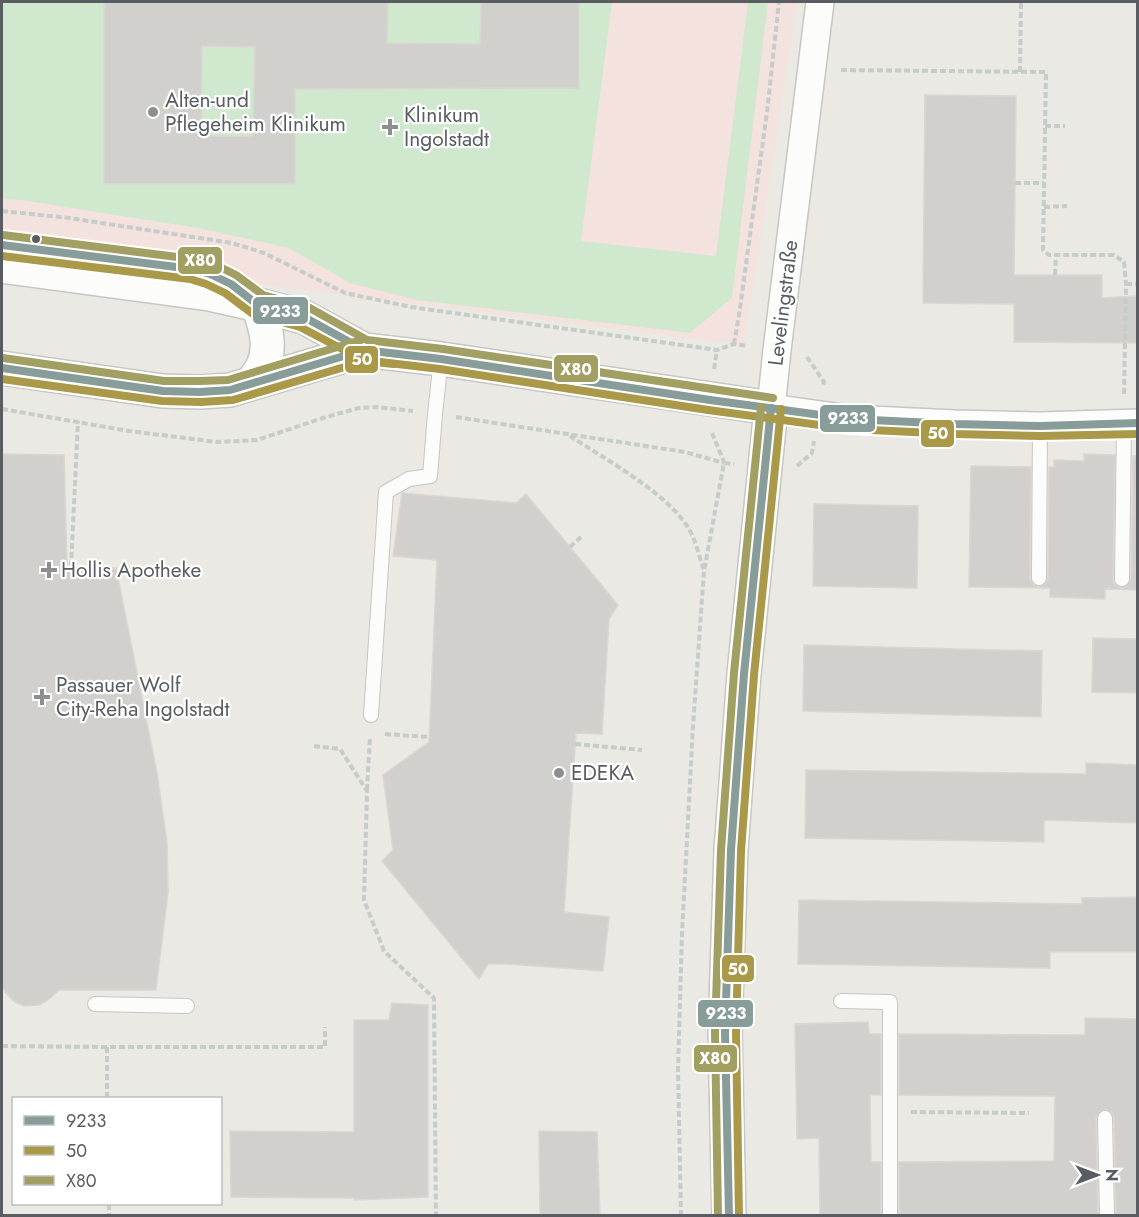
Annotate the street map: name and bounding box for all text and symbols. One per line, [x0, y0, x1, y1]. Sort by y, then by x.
place label: Alten-und Pflegeheim Klinikum [165, 85, 346, 139]
place label: Klinikum Ingolstadt [404, 100, 489, 154]
marker: Alten-und Pflegeheim Klinikum [146, 105, 160, 119]
marker: Klinikum Ingolstadt [381, 118, 399, 136]
unlabelled marker [30, 233, 42, 245]
street label: Levelingstraße [760, 238, 806, 368]
line badge: X80 [177, 246, 223, 275]
text: X80 [184, 249, 216, 272]
line badge: 9233 [252, 296, 309, 325]
text: 9233 [259, 300, 301, 323]
line badge: 50 [344, 345, 379, 374]
text: 50 [352, 348, 372, 371]
line badge: X80 [553, 354, 599, 383]
text: X80 [560, 358, 592, 381]
line badge: 9233 [819, 404, 876, 433]
text: 9233 [827, 407, 869, 430]
line badge: 50 [920, 419, 955, 448]
text: 50 [928, 422, 948, 445]
place label: Hollis Apotheke [61, 555, 201, 585]
marker: Hollis Apotheke [42, 563, 56, 577]
place label: Passauer Wolf City-Reha Ingolstadt [56, 670, 230, 724]
marker: Passauer Wolf City-Reha Ingolstadt [33, 688, 51, 706]
place label: EDEKA [571, 758, 634, 788]
marker: EDEKA [552, 766, 566, 780]
line badge: 50 [721, 954, 755, 983]
text: 50 [728, 958, 748, 981]
line badge: 9233 [697, 999, 754, 1028]
text: 9233 [705, 1002, 747, 1025]
line badge: X80 [693, 1044, 738, 1073]
text: X80 [699, 1047, 731, 1070]
legend [12, 1097, 222, 1205]
text: 9233 [66, 1108, 106, 1134]
text: 50 [66, 1138, 87, 1164]
north arrow [1067, 1145, 1127, 1205]
text: X80 [66, 1168, 97, 1194]
text: N [1100, 1169, 1123, 1181]

